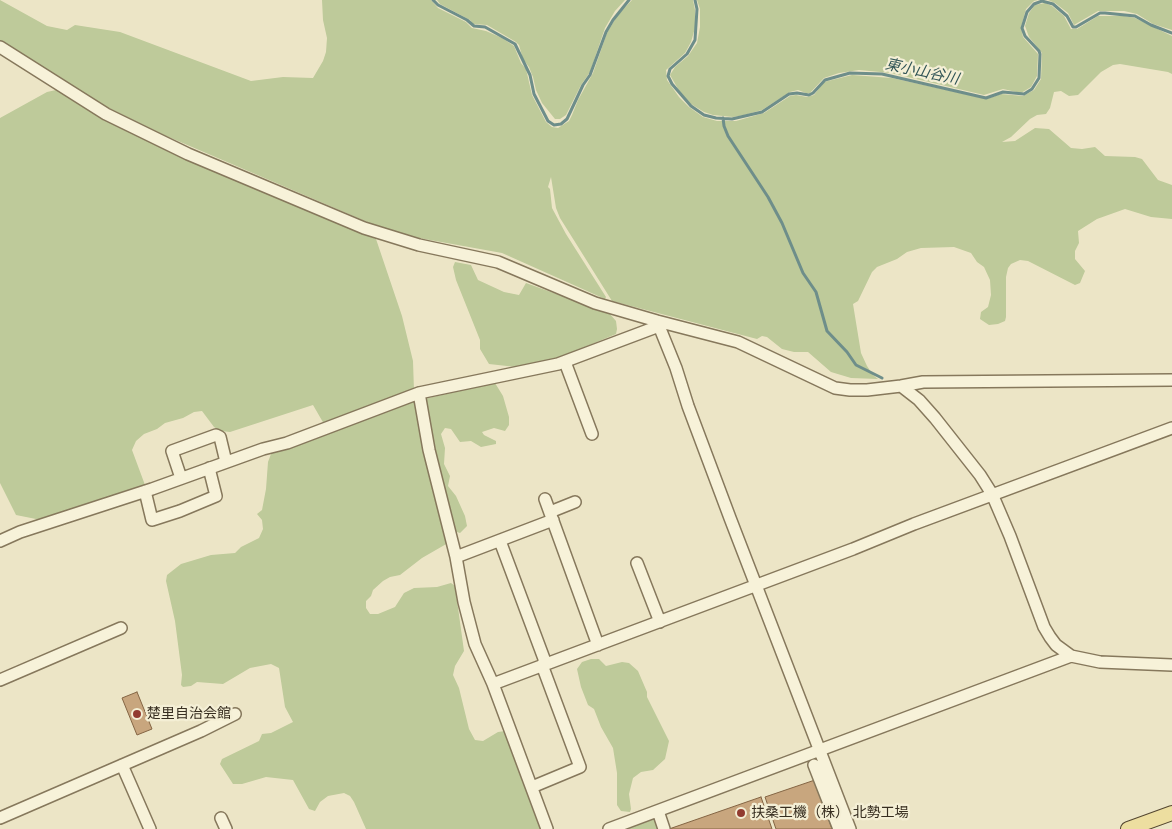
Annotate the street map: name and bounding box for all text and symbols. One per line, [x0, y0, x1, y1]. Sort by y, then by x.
water label: 東小山谷川 [883, 55, 961, 89]
place label: 楚里自治会館 [147, 706, 231, 722]
marker: 楚里自治会館 [131, 708, 143, 720]
place label: 扶桑工機（株） 北勢工場 [751, 805, 909, 821]
marker: 扶桑工機（株） 北勢工場 [735, 807, 747, 819]

